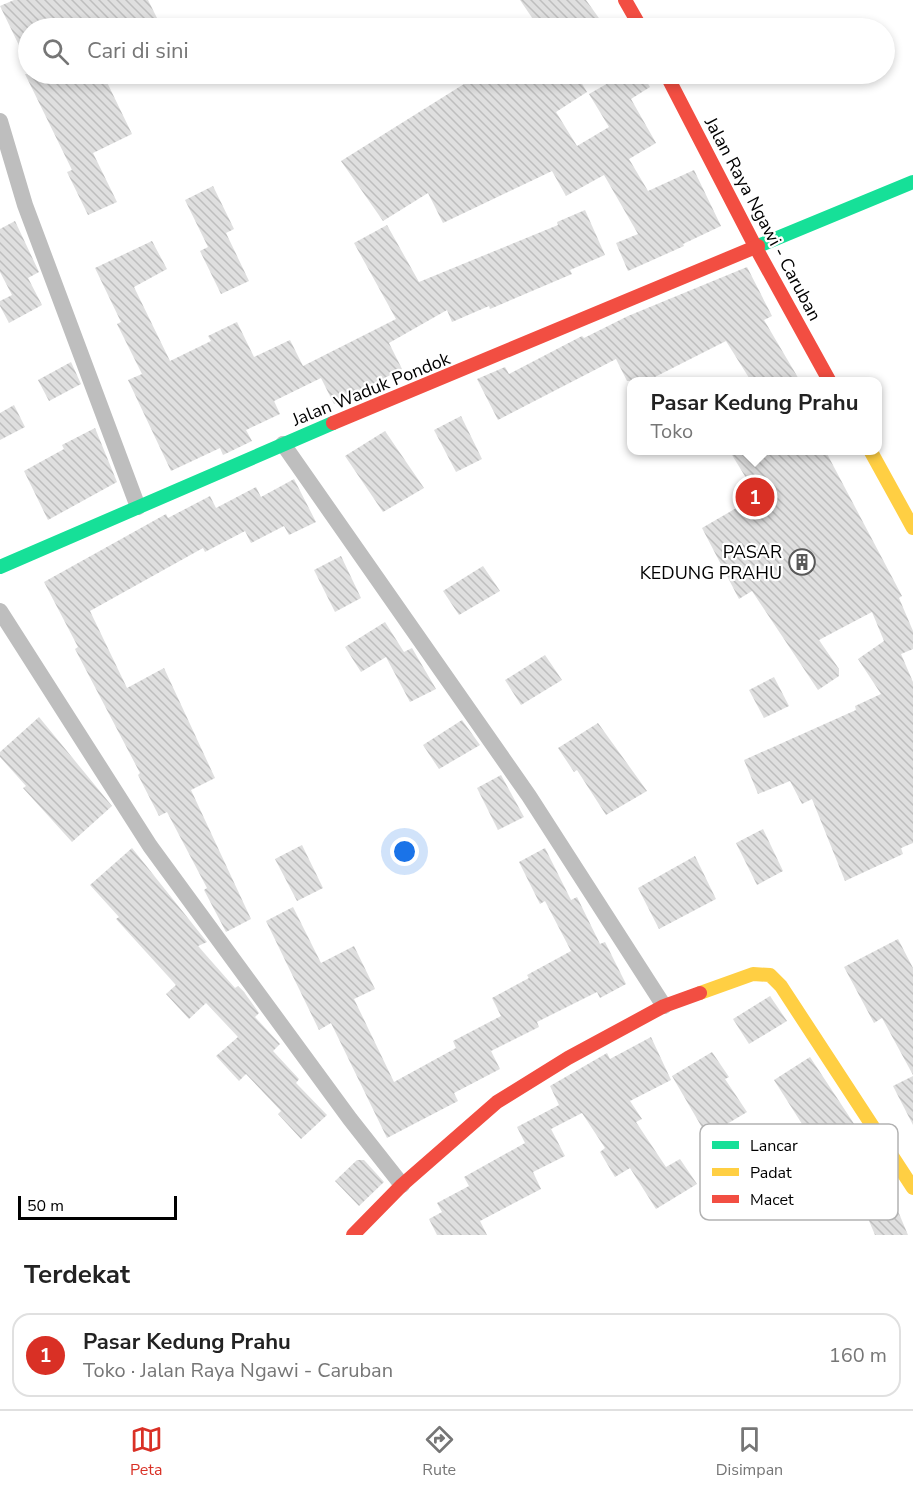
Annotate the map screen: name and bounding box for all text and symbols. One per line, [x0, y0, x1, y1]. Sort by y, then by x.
search box [18, 18, 895, 84]
icon: search [39, 35, 72, 68]
text: Cari di sini [87, 36, 189, 66]
street label: Jalan Raya Ngawi - Caruban [699, 112, 827, 325]
street label: Jalan Waduk Pondok [288, 346, 454, 432]
popup [627, 377, 882, 455]
text: Pasar Kedung Prahu [651, 388, 858, 418]
text: Toko [651, 418, 693, 445]
pin: 1 [736, 474, 774, 520]
place label: PASAR KEDUNG PRAHU [640, 540, 782, 585]
building icon: PASAR KEDUNG PRAHU [787, 547, 817, 577]
your location [390, 837, 419, 866]
legend [700, 1124, 898, 1220]
text: Lancar [750, 1135, 798, 1157]
text: Padat [750, 1162, 792, 1184]
text: Macet [750, 1189, 794, 1211]
scale bar [18, 1193, 177, 1220]
text: 50 m [27, 1195, 64, 1217]
text: Terdekat [24, 1257, 130, 1292]
text: Pasar Kedung Prahu [83, 1327, 291, 1357]
text: 1 [40, 1342, 52, 1369]
text: 160 m [829, 1342, 887, 1369]
text: Toko · Jalan Raya Ngawi - Caruban [83, 1357, 393, 1384]
tab: Peta [130, 1423, 163, 1481]
tab: Rute [422, 1423, 456, 1481]
tab: Disimpan [716, 1423, 783, 1481]

